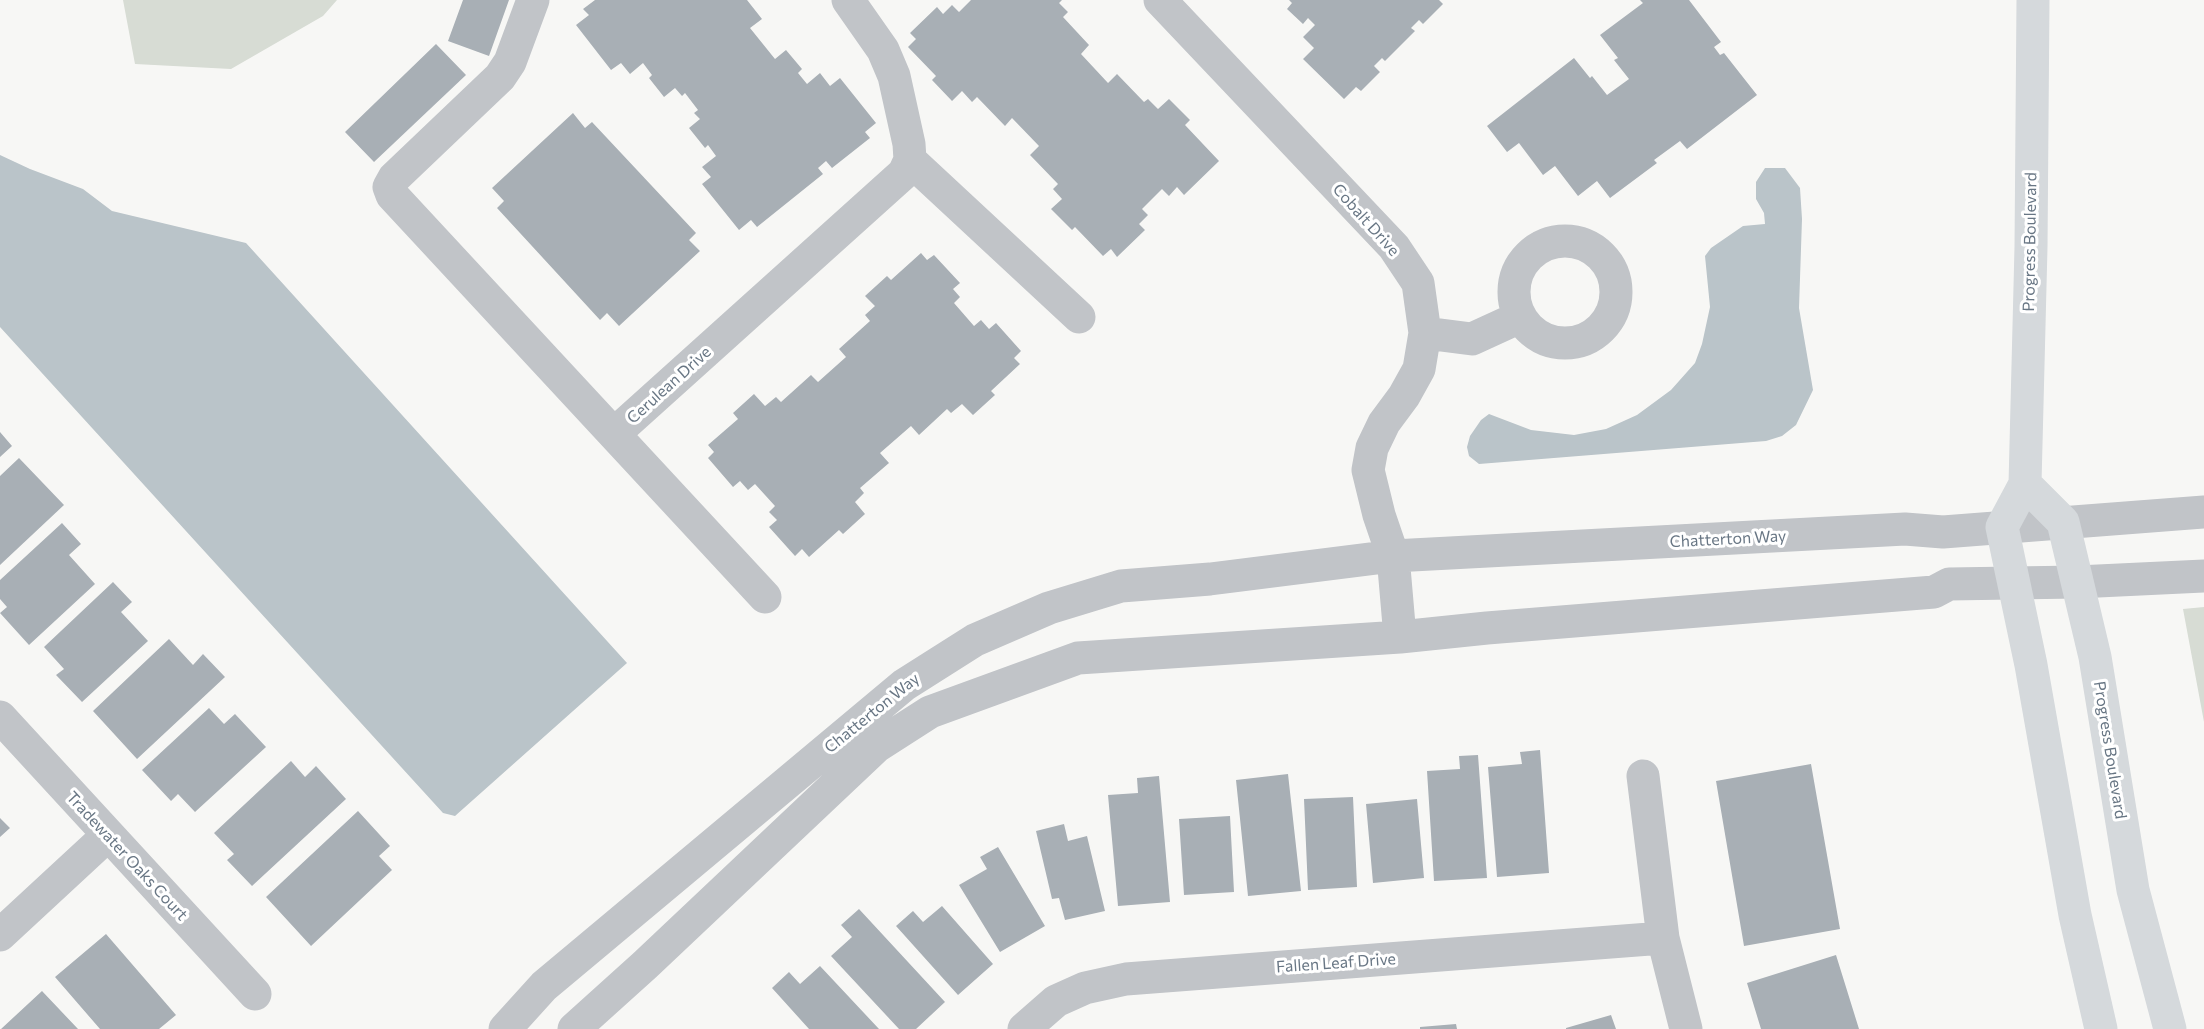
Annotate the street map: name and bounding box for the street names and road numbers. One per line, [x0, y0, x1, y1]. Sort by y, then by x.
street label: Progress Boulevard [2019, 172, 2041, 312]
street label: Cobalt Drive [1329, 180, 1403, 260]
street label: Cerulean Drive [623, 342, 715, 428]
street label: Chatterton Way [1669, 526, 1787, 552]
street label: Chatterton Way [821, 669, 923, 757]
street label: Progress Boulevard [2090, 680, 2130, 820]
street label: Tradewater Oaks Court [62, 788, 192, 924]
street label: Fallen Leaf Drive [1275, 949, 1397, 977]

